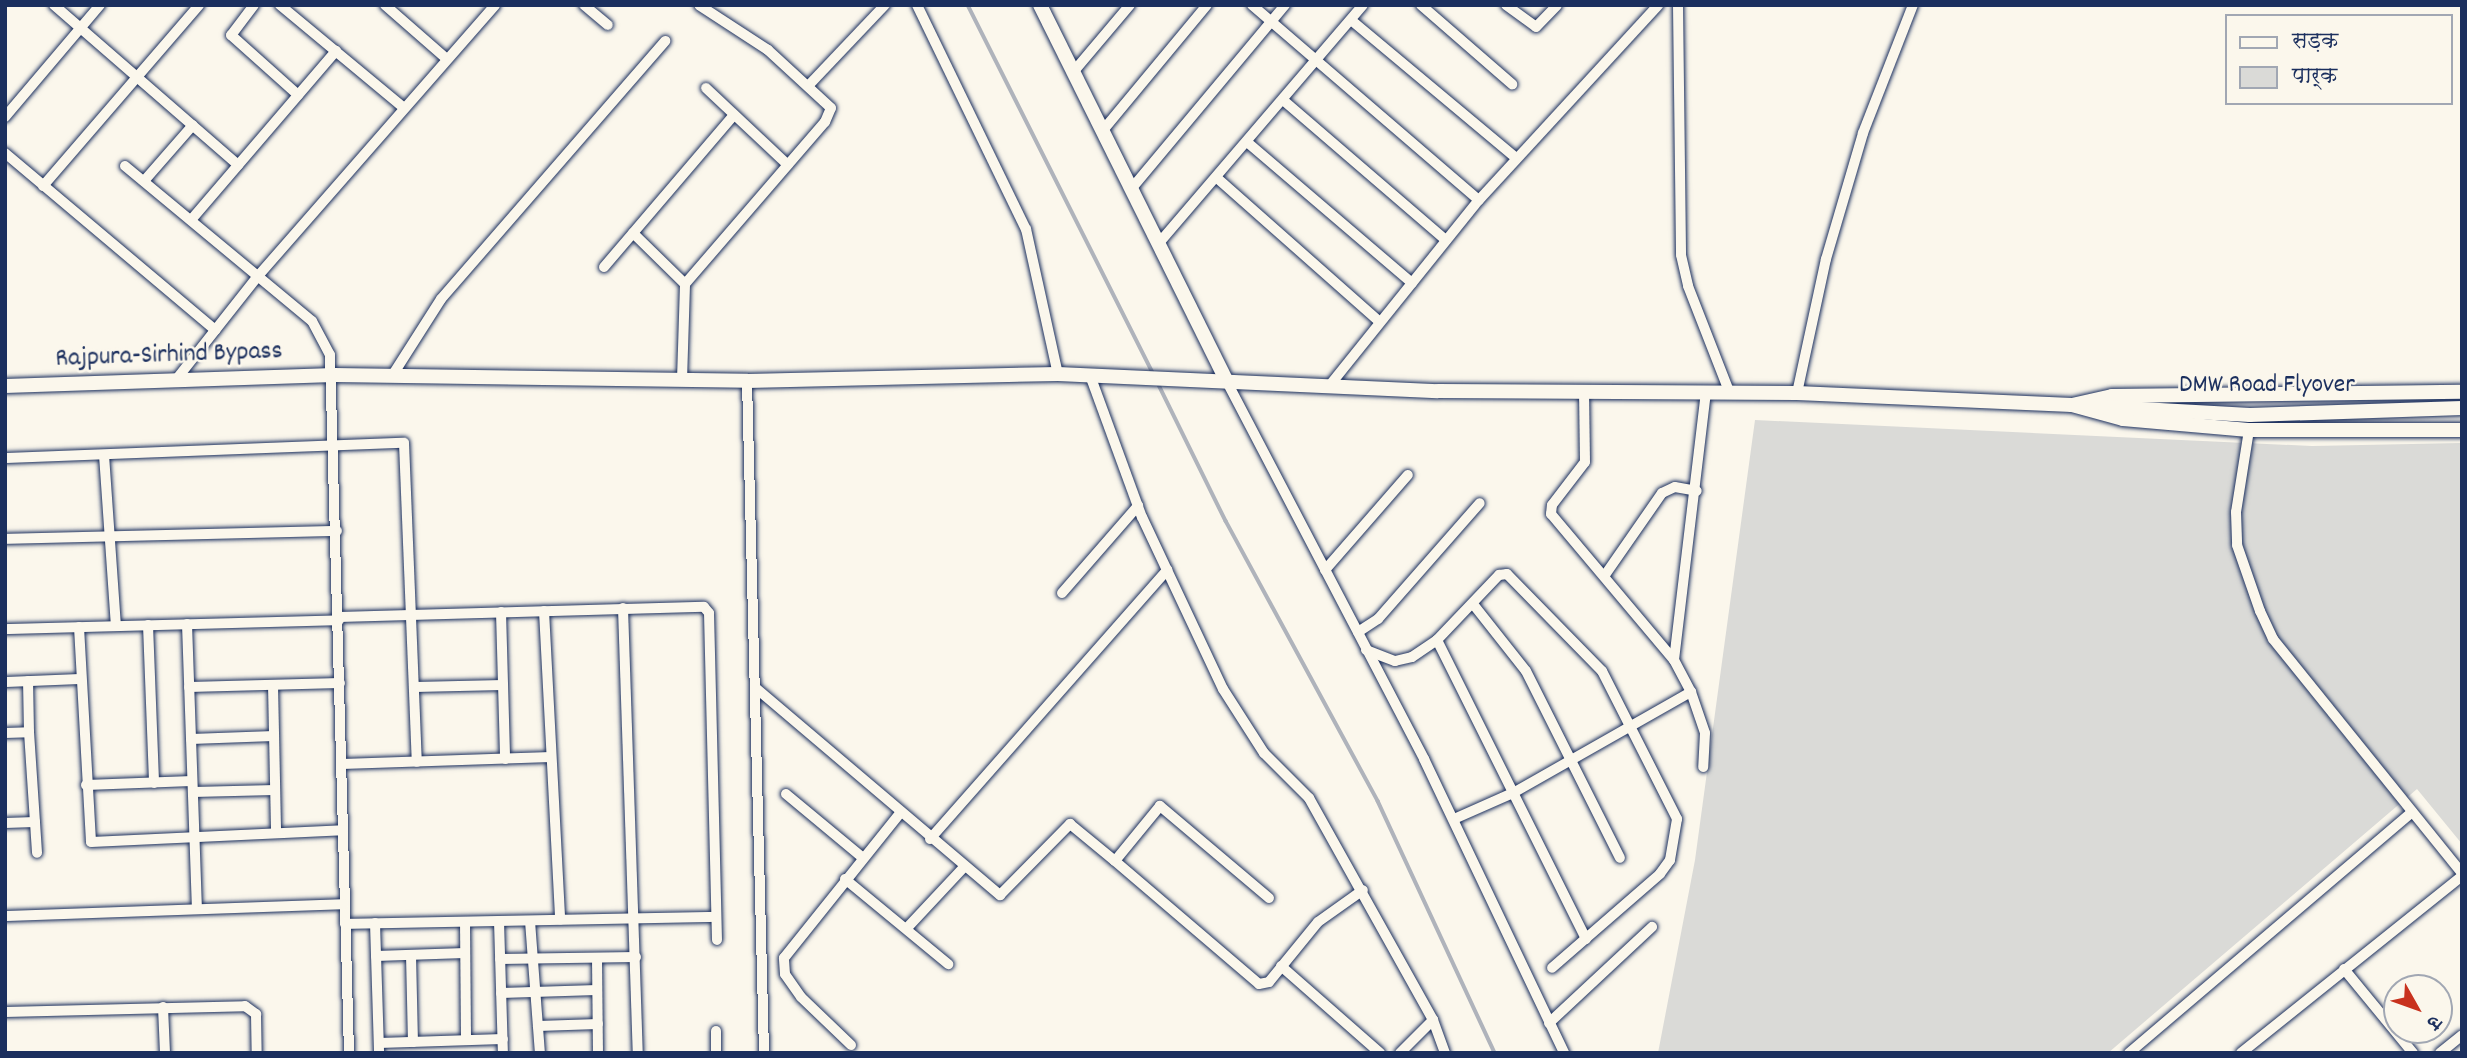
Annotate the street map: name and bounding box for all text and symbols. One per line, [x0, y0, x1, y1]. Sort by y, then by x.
legend [2226, 14, 2453, 105]
text: सड़क [2292, 28, 2338, 58]
text: पार्क [2292, 63, 2338, 93]
street label: Rajpura-Sirhind Bypass [55, 336, 283, 376]
street label: DMW Road Flyover [2179, 370, 2355, 402]
north arrow [2383, 974, 2453, 1044]
text: उ [2419, 1009, 2447, 1034]

